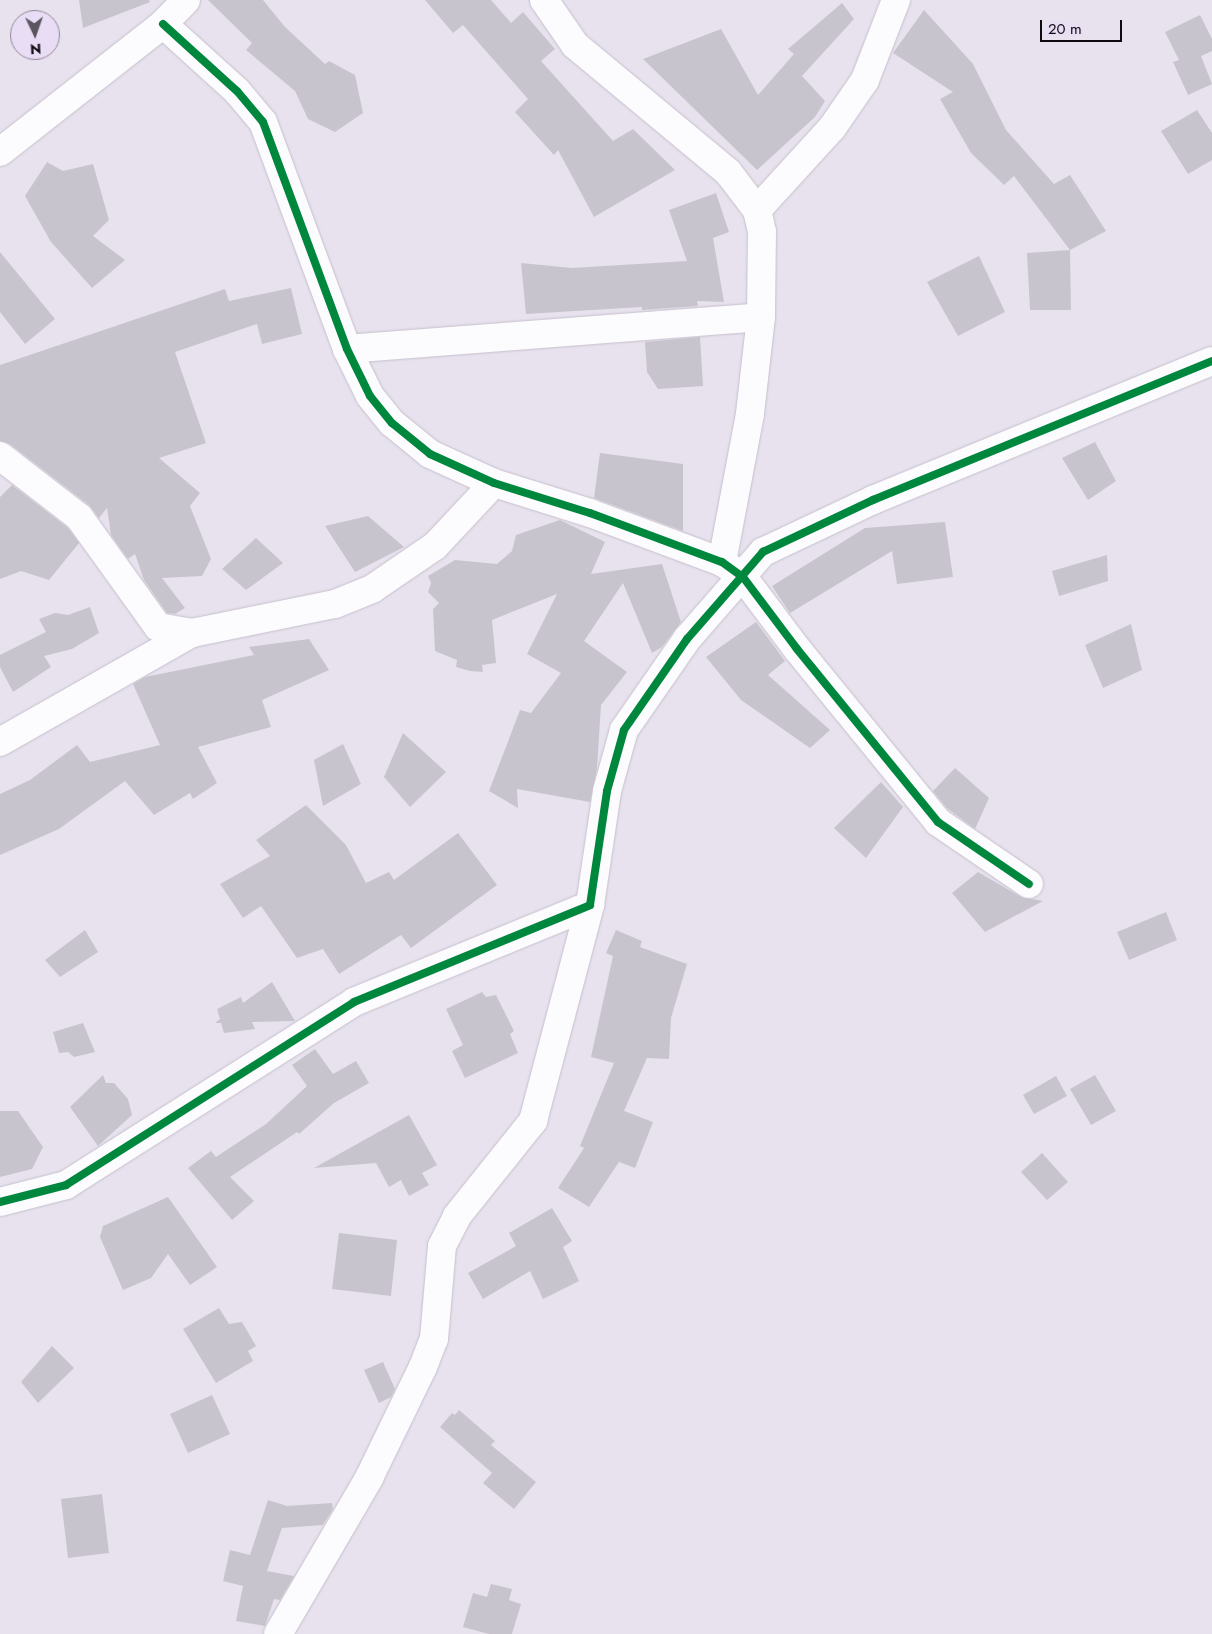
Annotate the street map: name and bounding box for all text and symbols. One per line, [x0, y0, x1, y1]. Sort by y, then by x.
north arrow [10, 10, 60, 60]
scale bar [1042, 10, 1124, 42]
text: 20 m [1048, 18, 1082, 40]
text: N [30, 39, 42, 59]

